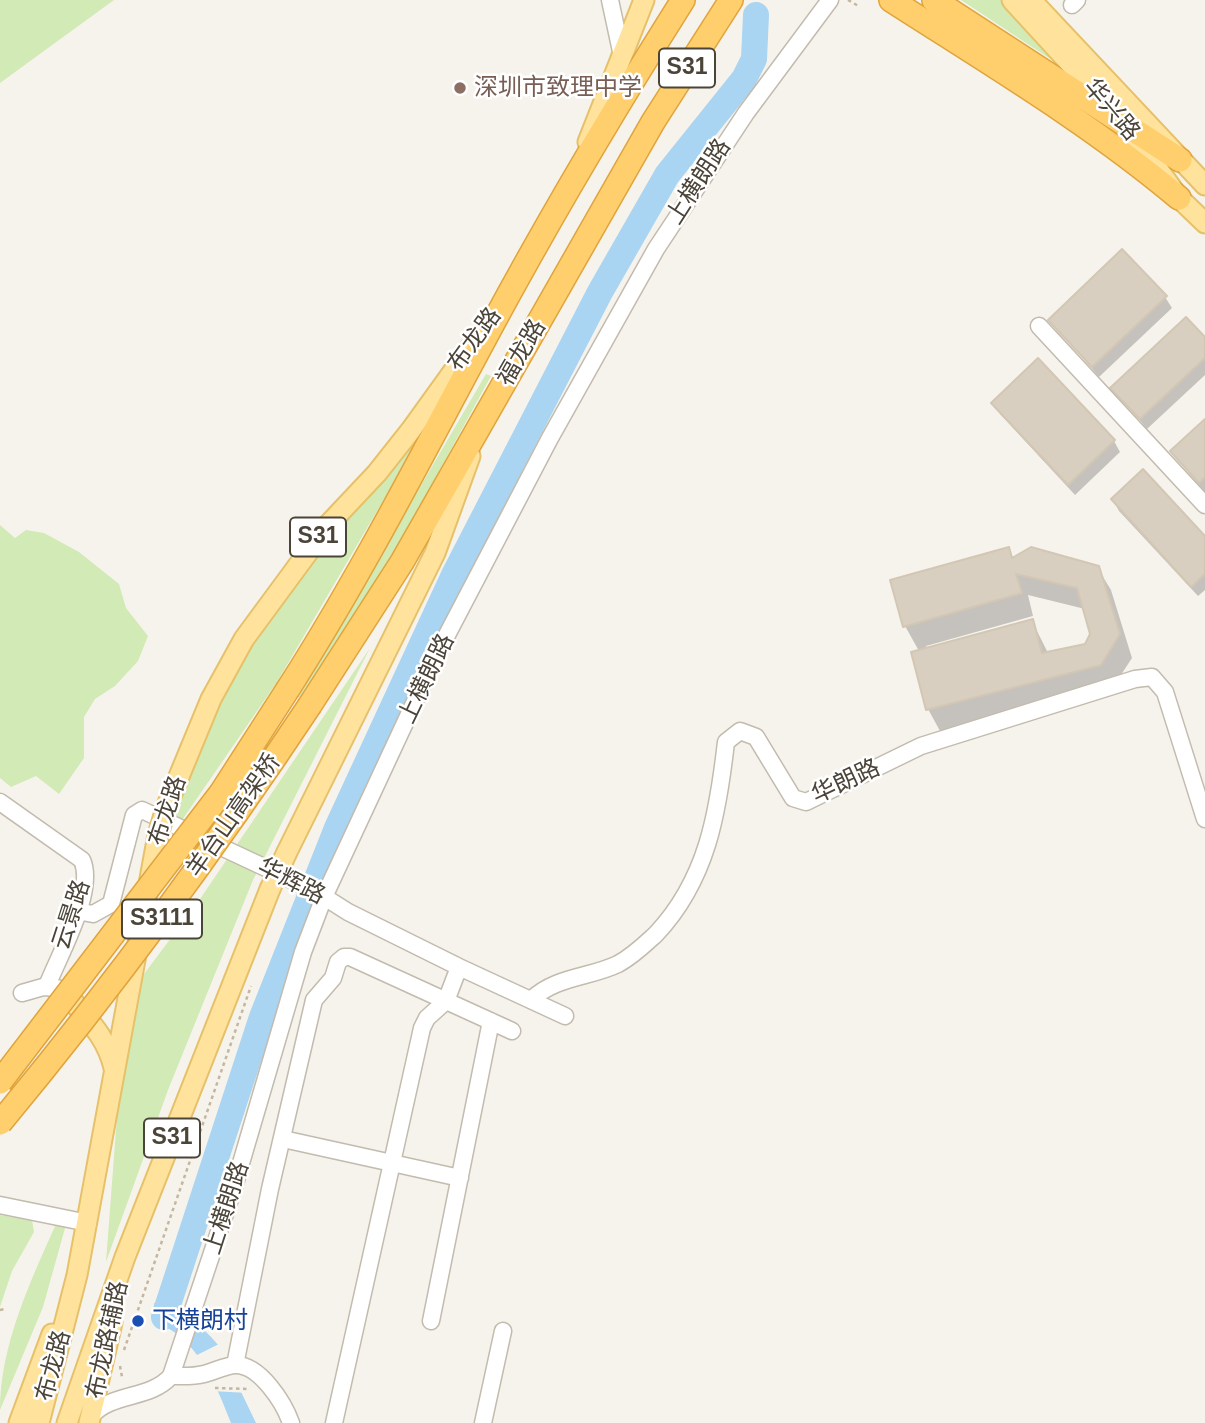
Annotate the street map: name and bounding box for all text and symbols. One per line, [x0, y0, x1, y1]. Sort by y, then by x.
road number: S31 [659, 48, 715, 88]
street label: 华兴路 [1077, 73, 1145, 147]
place label: 深圳市致理中学 [474, 74, 642, 102]
marker: 深圳市致理中学 [452, 80, 468, 96]
street label: 上横朗路 [661, 134, 737, 230]
street label: 布龙路 [442, 302, 508, 378]
street label: 福龙路 [492, 315, 552, 391]
road number: S31 [290, 517, 346, 556]
street label: 上横朗路 [393, 630, 461, 728]
street label: 羊台山高架桥 [181, 749, 287, 883]
street label: 华朗路 [807, 754, 885, 810]
street label: 布龙路 [143, 772, 193, 850]
street label: 华辉路 [252, 853, 330, 911]
street label: 云景路 [47, 876, 97, 954]
road number: S3111 [122, 900, 202, 938]
road number: S31 [144, 1119, 200, 1158]
street label: 上横朗路 [198, 1158, 256, 1258]
street label: 布龙路辅路 [81, 1278, 135, 1402]
place label: 下横朗村 [152, 1307, 248, 1335]
marker: 下横朗村 [130, 1313, 146, 1329]
street label: 布龙路 [31, 1327, 77, 1405]

